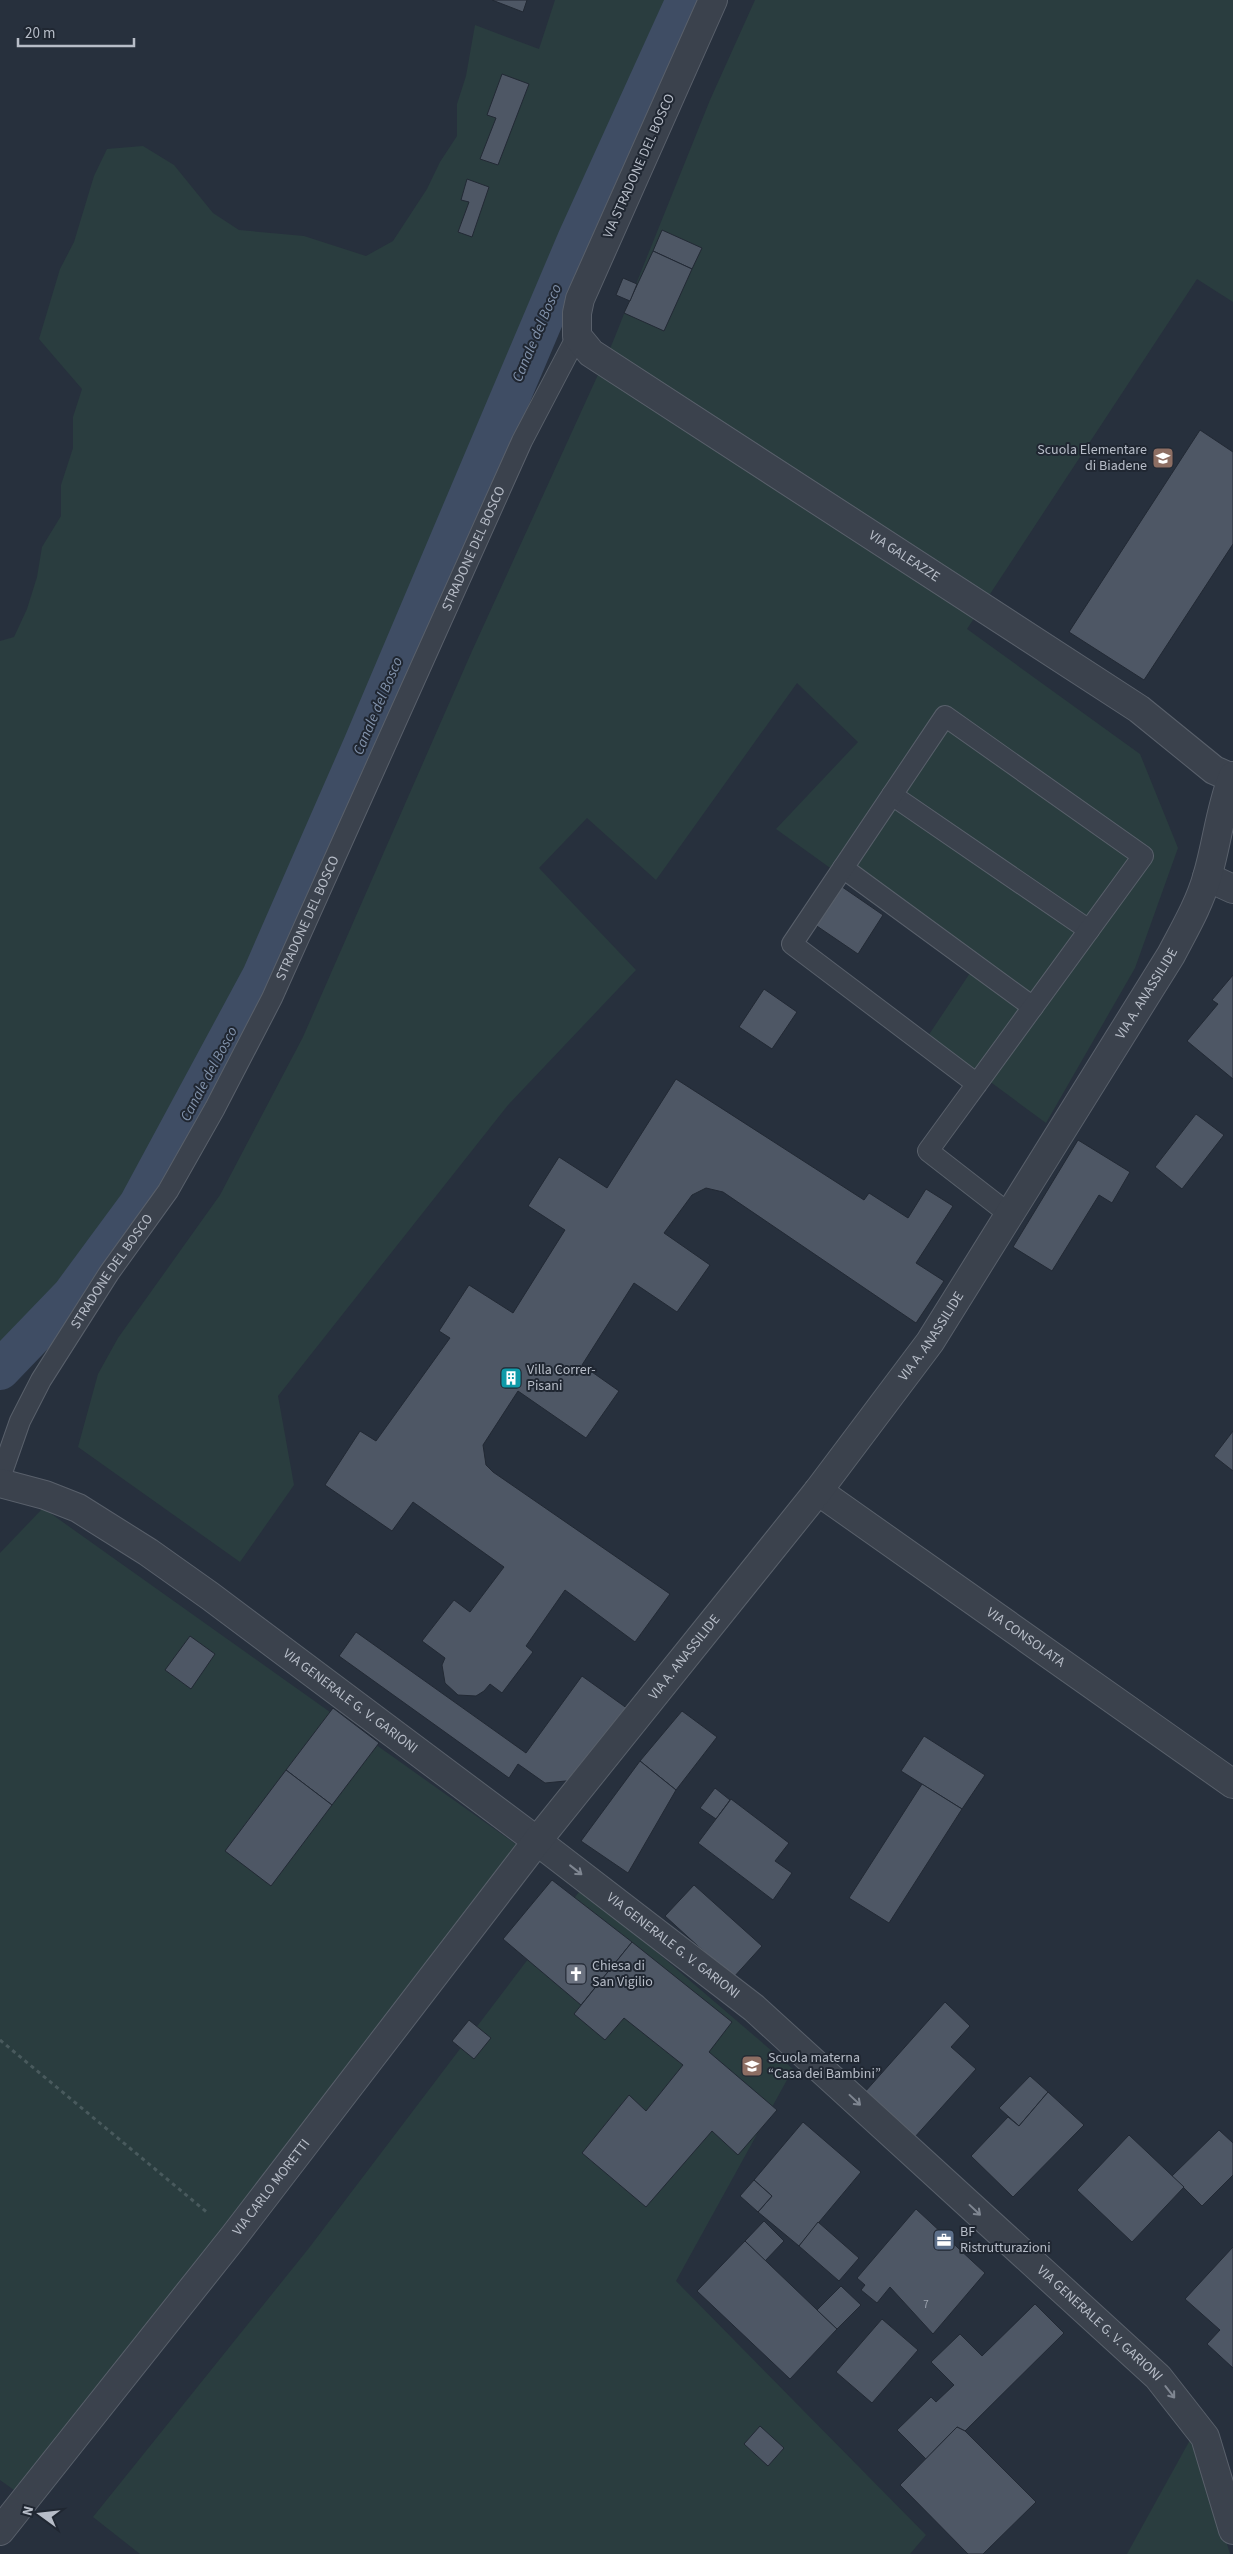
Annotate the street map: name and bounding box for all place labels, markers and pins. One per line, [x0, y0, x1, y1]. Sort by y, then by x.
place label: Scuola Elementare di Biadene [1037, 440, 1147, 476]
school or university icon: Scuola Elementare di Biadene [1151, 446, 1175, 470]
place label: Villa Correr- Pisani [527, 1360, 596, 1396]
building icon: Villa Correr- Pisani [499, 1366, 523, 1390]
place label: Chiesa di San Vigilio [592, 1956, 653, 1992]
church icon: Chiesa di San Vigilio [564, 1962, 588, 1986]
place label: Scuola materna “Casa dei Bambini” [768, 2048, 881, 2084]
school or university icon: Scuola materna “Casa dei Bambini” [740, 2054, 764, 2078]
place label: BF Ristrutturazioni [960, 2222, 1051, 2258]
office icon: BF Ristrutturazioni [932, 2228, 956, 2252]

